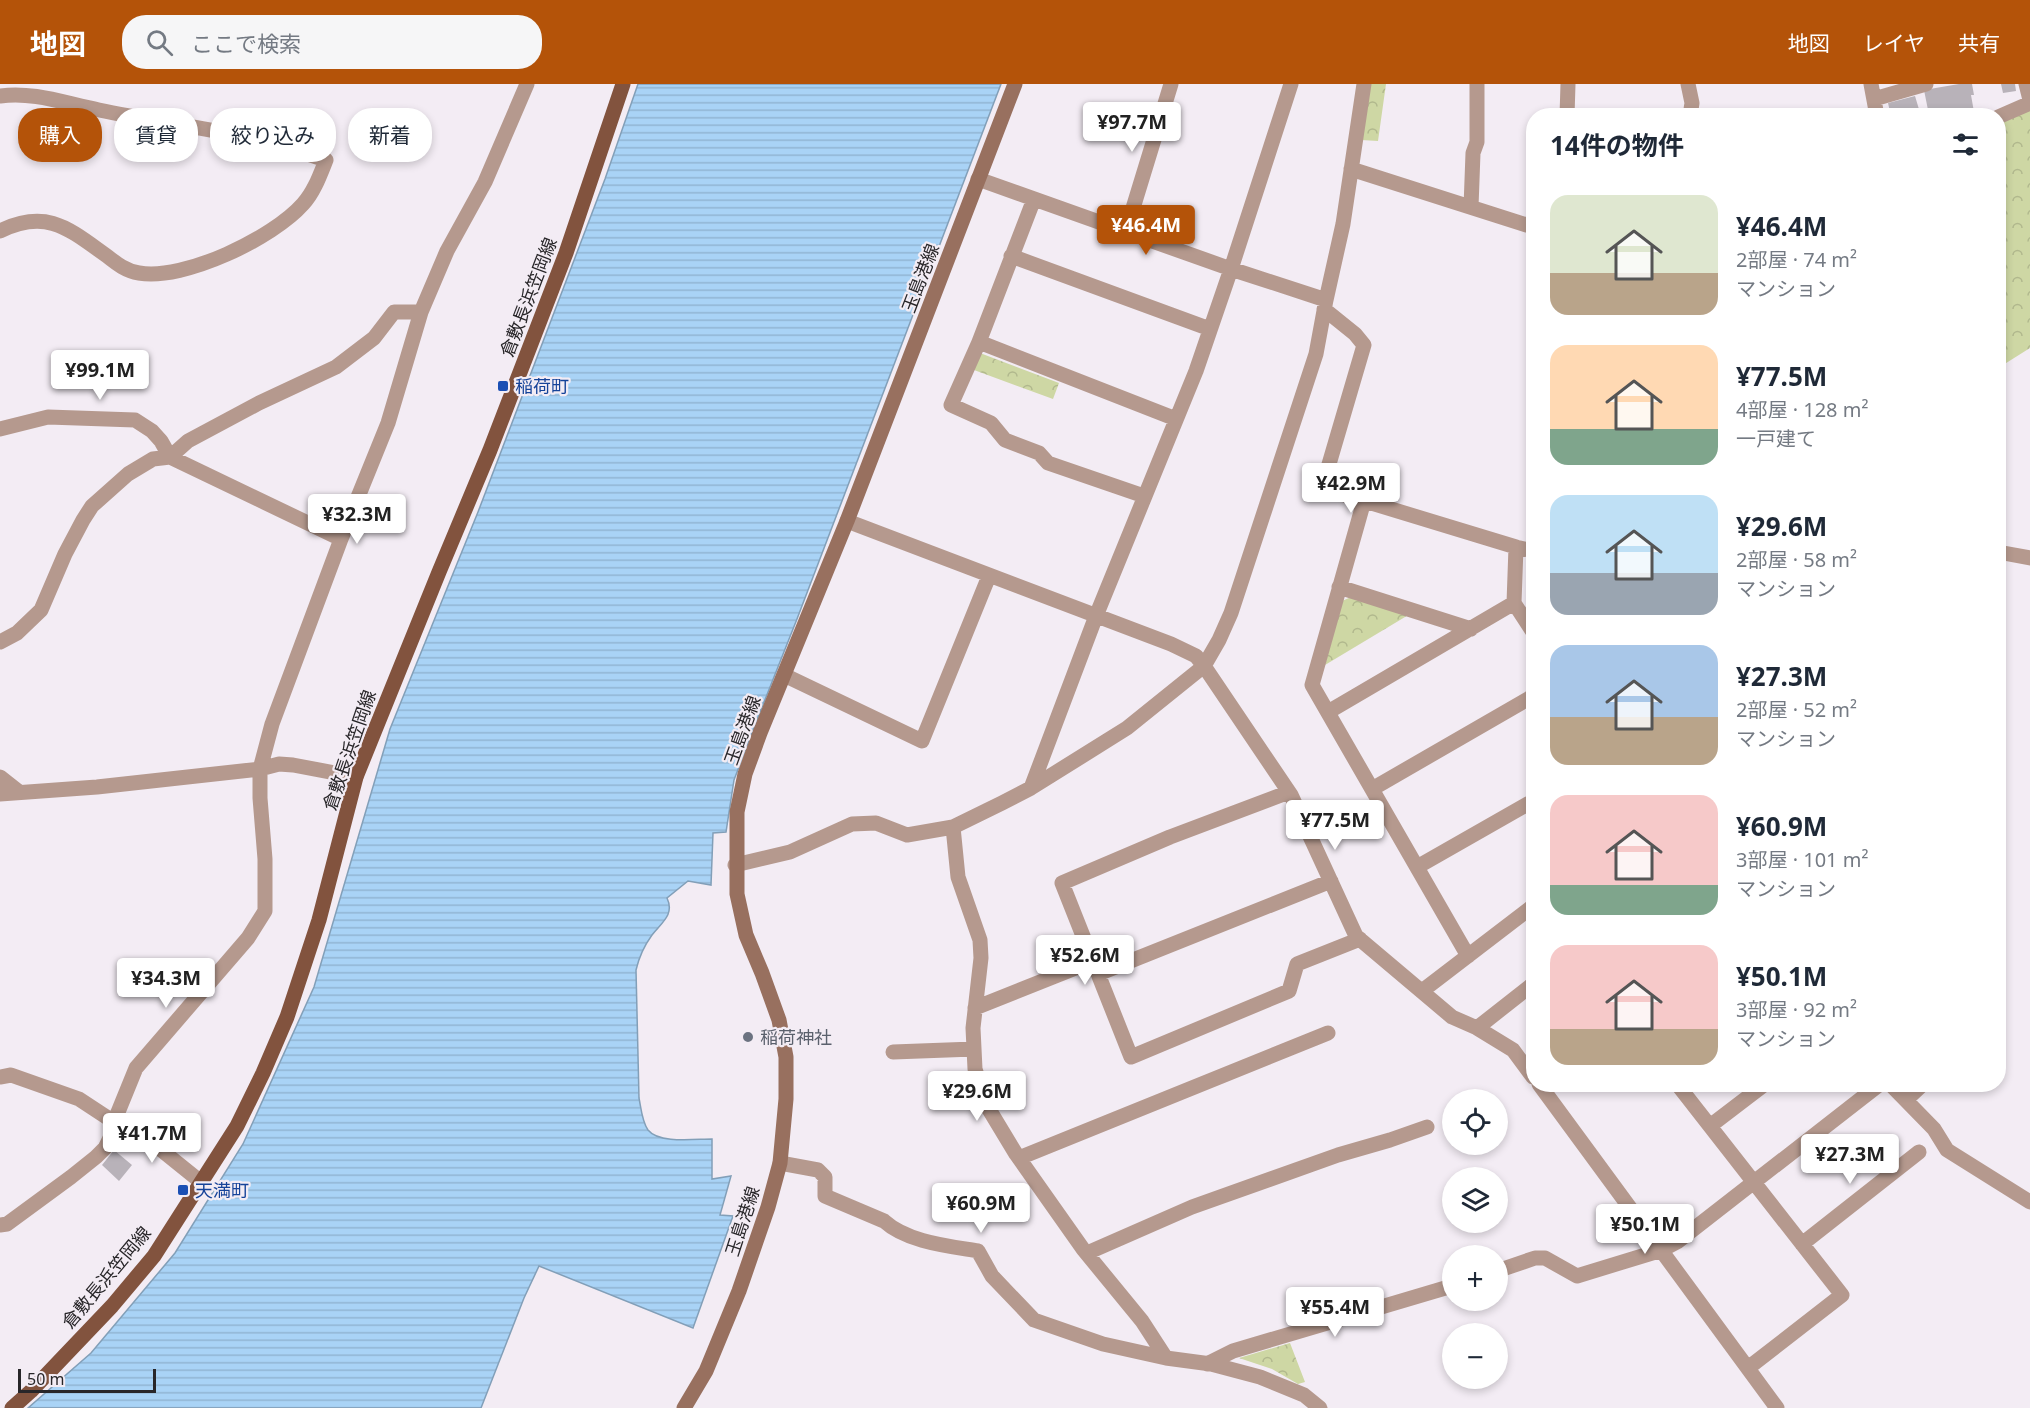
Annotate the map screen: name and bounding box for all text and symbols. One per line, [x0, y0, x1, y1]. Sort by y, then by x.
search box [122, 15, 542, 69]
text: 地図 [30, 24, 86, 62]
icon: search [143, 26, 176, 59]
text: ここで検索 [191, 28, 301, 58]
text: 地図 [1788, 29, 1830, 57]
text: レイヤ [1863, 29, 1925, 57]
text: 共有 [1958, 29, 2000, 57]
pin: ¥97.7M [1083, 102, 1181, 153]
chip: 購入 [18, 108, 102, 162]
chip: 賃貸 [114, 108, 198, 162]
chip: 絞り込み [210, 108, 336, 162]
chip: 新着 [348, 108, 432, 162]
text: ¥97.7M [1097, 108, 1167, 135]
text: 14件の物件 [1550, 127, 1684, 163]
icon: filters [1949, 128, 1982, 161]
pin: ¥46.4M [1097, 205, 1195, 256]
text: ¥46.4M [1736, 208, 1827, 244]
text: ¥46.4M [1111, 211, 1181, 238]
icon: home [1598, 219, 1670, 291]
street label: 倉敷長浜笠岡線 [494, 234, 562, 360]
street label: 玉島港線 [896, 240, 944, 316]
text: 2部屋 · 74 m² [1736, 246, 1857, 273]
text: マンション [1736, 275, 1836, 302]
pin: ¥99.1M [51, 350, 149, 401]
text: ¥99.1M [65, 356, 135, 383]
text: ¥77.5M [1736, 358, 1827, 394]
icon: home [1598, 369, 1670, 441]
place label: 稲荷町 [515, 374, 569, 398]
marker: 稲荷町 [496, 379, 510, 393]
text: 4部屋 · 128 m² [1736, 396, 1868, 423]
text: 一戸建て [1736, 425, 1816, 452]
pin: ¥42.9M [1302, 463, 1400, 514]
text: ¥42.9M [1316, 469, 1386, 496]
pin: ¥32.3M [308, 494, 406, 545]
text: ¥32.3M [322, 500, 392, 527]
text: ¥29.6M [1736, 508, 1827, 544]
icon: home [1598, 519, 1670, 591]
text: 2部屋 · 58 m² [1736, 546, 1857, 573]
text: マンション [1736, 575, 1836, 602]
text: ¥27.3M [1736, 658, 1827, 694]
icon: home [1598, 669, 1670, 741]
street label: 倉敷長浜笠岡線 [317, 687, 381, 813]
street label: 玉島港線 [718, 692, 766, 768]
text: 2部屋 · 52 m² [1736, 696, 1857, 723]
text: マンション [1736, 725, 1836, 752]
pin: ¥77.5M [1286, 800, 1384, 851]
text: ¥77.5M [1300, 806, 1370, 833]
text: ¥60.9M [1736, 808, 1827, 844]
icon: home [1598, 819, 1670, 891]
text: 3部屋 · 101 m² [1736, 846, 1868, 873]
text: マンション [1736, 875, 1836, 902]
pin: ¥52.6M [1036, 935, 1134, 986]
text: ¥52.6M [1050, 941, 1120, 968]
pin: ¥34.3M [117, 958, 215, 1009]
text: ¥50.1M [1736, 958, 1827, 994]
text: ¥34.3M [131, 964, 201, 991]
icon: home [1598, 969, 1670, 1041]
text: 3部屋 · 92 m² [1736, 996, 1857, 1023]
place label: 稲荷神社 [760, 1025, 832, 1049]
text: マンション [1736, 1025, 1836, 1052]
marker: 稲荷神社 [741, 1030, 755, 1044]
pin: ¥29.6M [928, 1071, 1026, 1122]
text: ¥29.6M [942, 1077, 1012, 1104]
map controls [1442, 1089, 1508, 1389]
button: locate [1442, 1089, 1508, 1155]
pin: ¥41.7M [103, 1113, 201, 1164]
text: ¥41.7M [117, 1119, 187, 1146]
pin: ¥27.3M [1801, 1134, 1899, 1185]
text: ¥27.3M [1815, 1140, 1885, 1167]
button: layers [1442, 1167, 1508, 1233]
place label: 天満町 [195, 1178, 249, 1202]
marker: 天満町 [176, 1183, 190, 1197]
street label: 玉島港線 [719, 1183, 765, 1259]
pin: ¥60.9M [932, 1183, 1030, 1234]
text: ¥60.9M [946, 1189, 1016, 1216]
pin: ¥50.1M [1596, 1204, 1694, 1255]
text: ¥50.1M [1610, 1210, 1680, 1237]
street label: 倉敷長浜笠岡線 [56, 1221, 156, 1333]
button: + [1442, 1245, 1508, 1311]
pin: ¥55.4M [1286, 1287, 1384, 1338]
text: ¥55.4M [1300, 1293, 1370, 1320]
button: − [1442, 1323, 1508, 1389]
scale bar [18, 1366, 156, 1394]
text: 50 m [27, 1368, 64, 1390]

